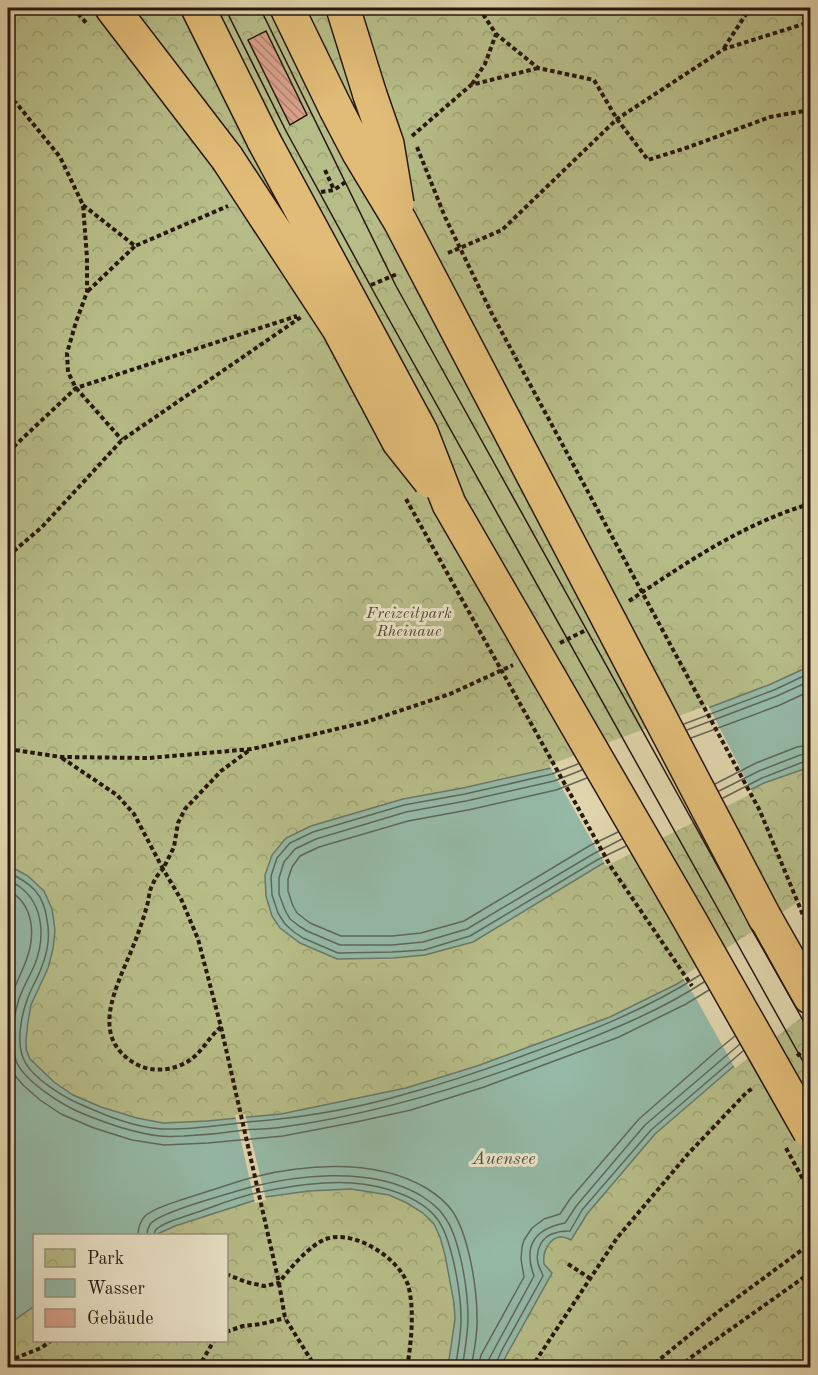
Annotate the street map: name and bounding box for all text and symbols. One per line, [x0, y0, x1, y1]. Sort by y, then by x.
park label: Freizeitpark Rheinaue [365, 606, 452, 640]
water label: Auensee [471, 1150, 536, 1168]
legend [33, 1234, 228, 1342]
text: Park [87, 1250, 124, 1268]
text: Wasser [87, 1280, 146, 1298]
text: Gebäude [87, 1310, 154, 1328]

